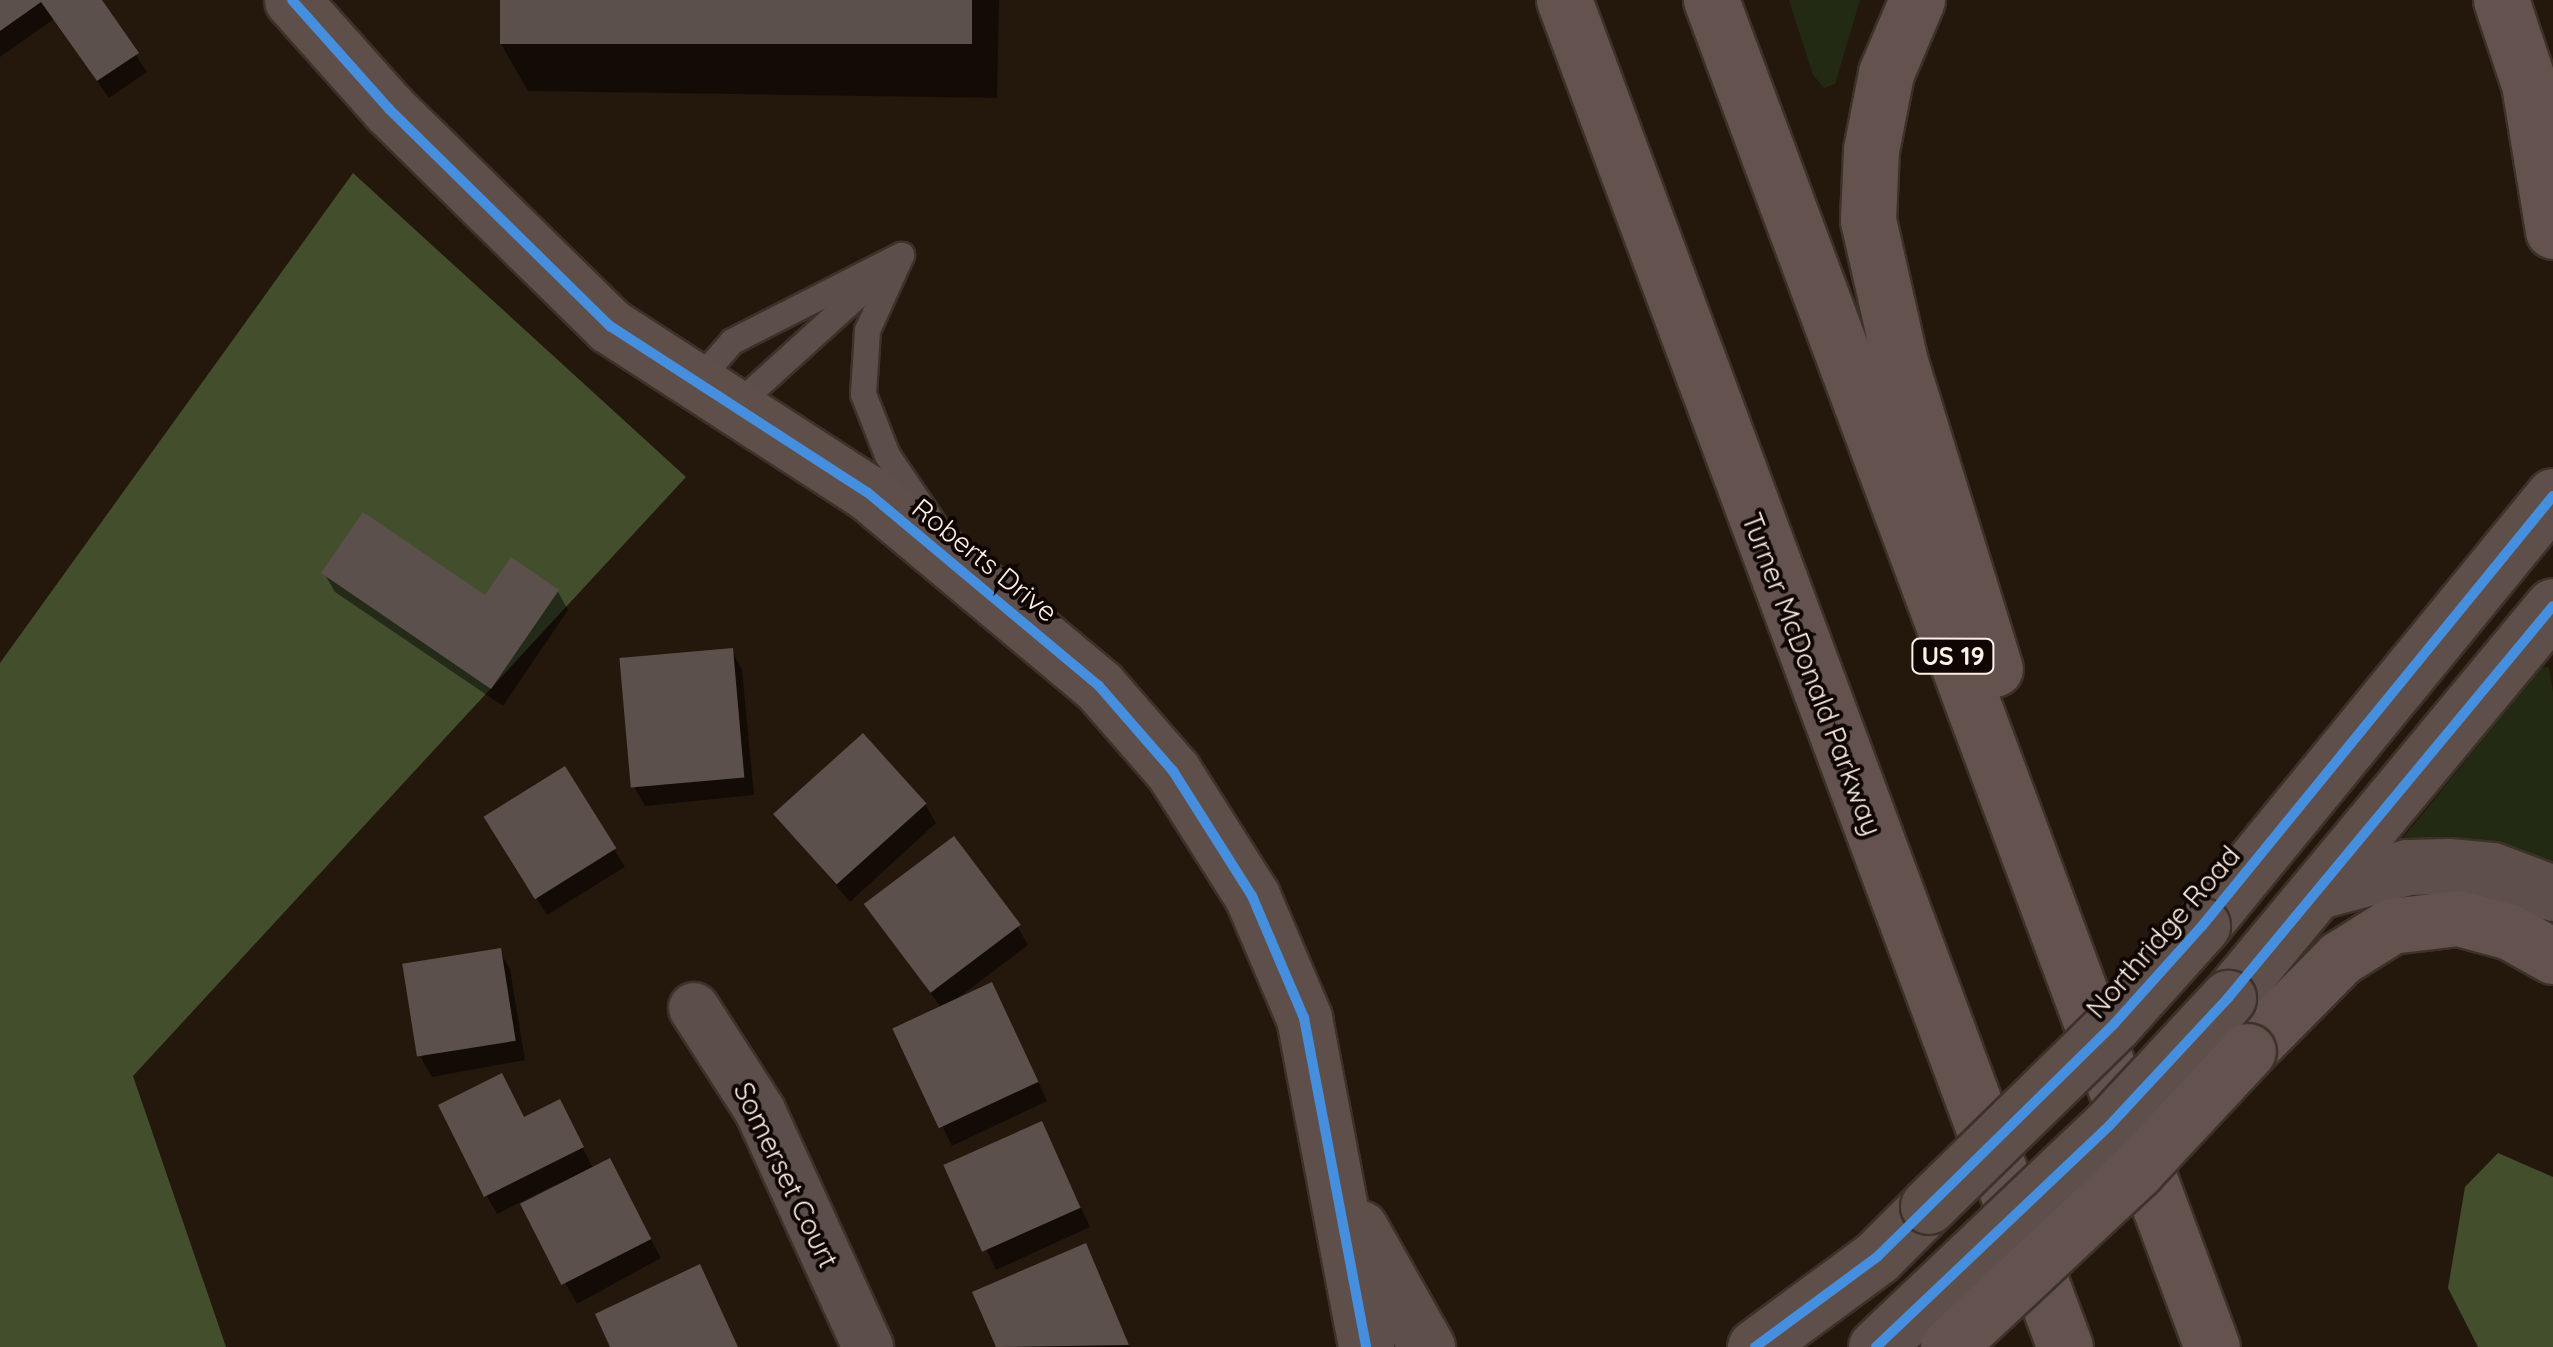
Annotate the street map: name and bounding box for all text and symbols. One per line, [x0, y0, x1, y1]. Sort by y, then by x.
street label: Roberts Drive [906, 491, 1064, 629]
street label: Turner McDonald Parkway [1735, 508, 1889, 840]
road number: US 19 [1910, 636, 1996, 676]
street label: Northridge Road [2079, 839, 2247, 1025]
street label: Somerset Court [727, 1077, 845, 1273]

